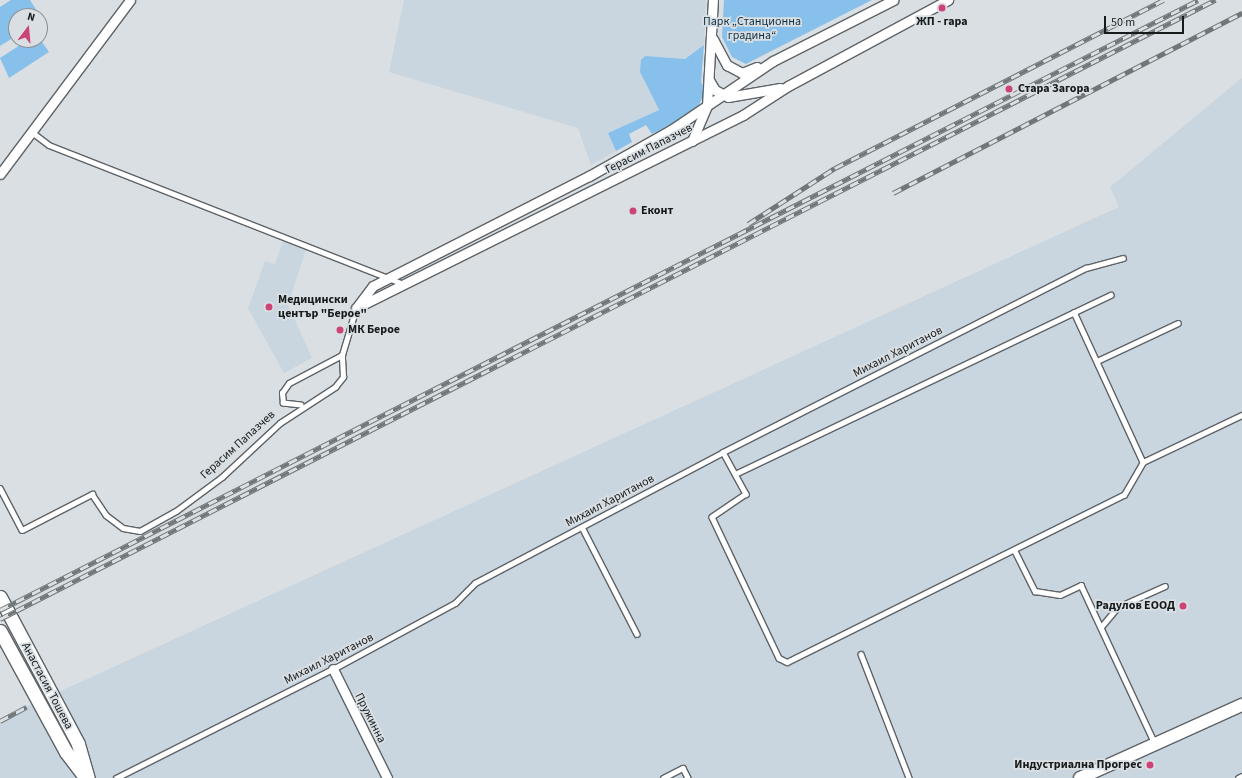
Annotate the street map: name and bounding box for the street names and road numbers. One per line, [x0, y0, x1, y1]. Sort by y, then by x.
street label: Герасим Папазчев [603, 121, 695, 177]
street label: Михаил Хаританов [851, 323, 945, 381]
street label: Герасим Папазчев [198, 408, 278, 482]
street label: Михаил Хаританов [563, 472, 657, 530]
street label: Михаил Хаританов [282, 630, 376, 688]
street label: Анастасия Тошева [18, 640, 76, 732]
street label: Пружинна [351, 690, 389, 746]

